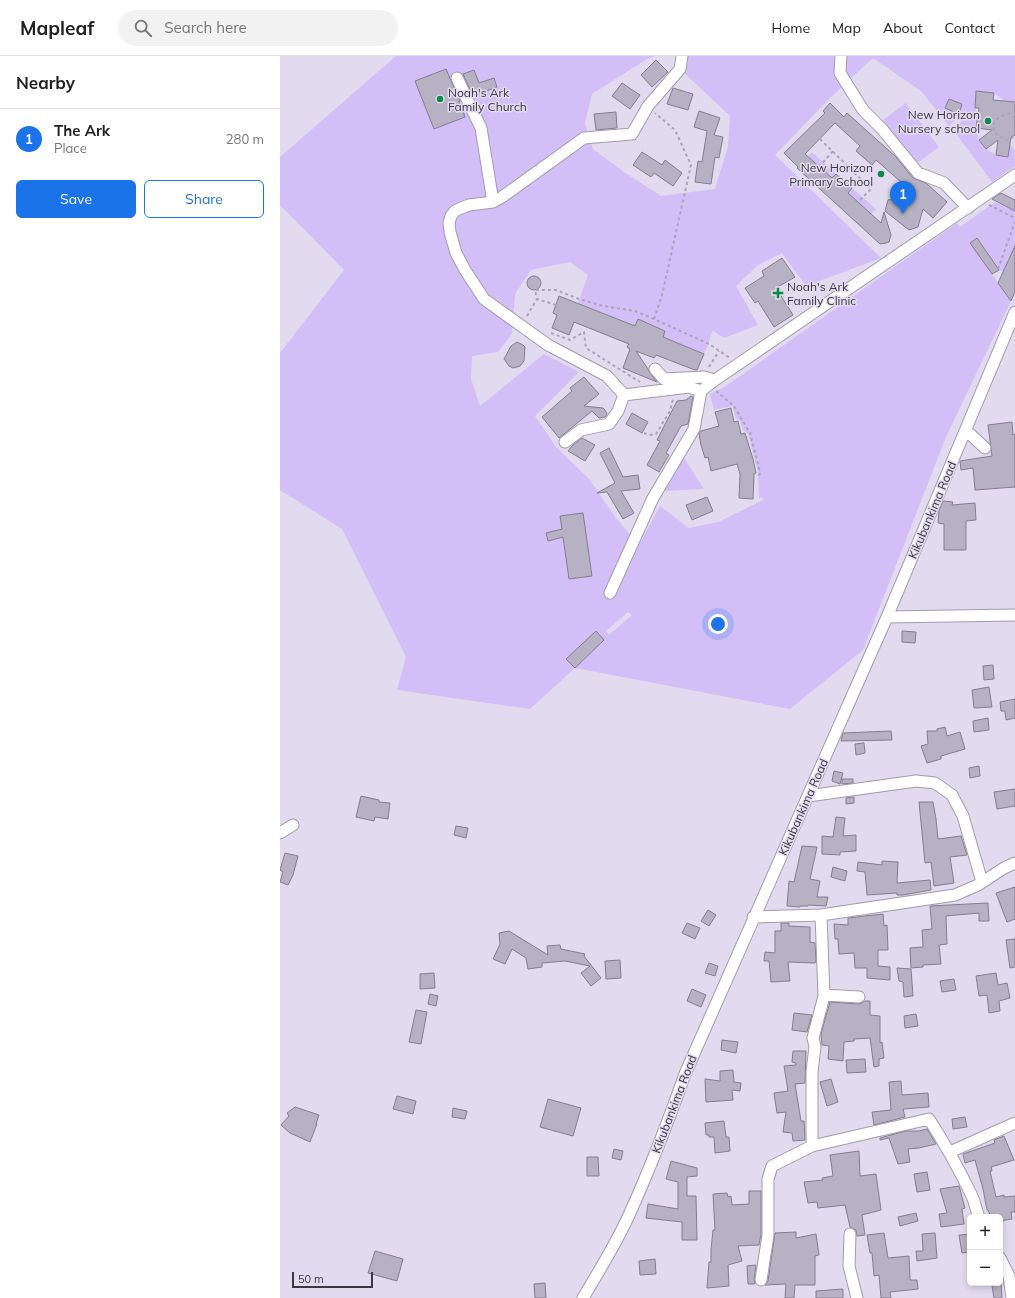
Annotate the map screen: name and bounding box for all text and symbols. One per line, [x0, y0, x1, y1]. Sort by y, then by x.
search box [118, 10, 398, 46]
text: Mapleaf [20, 16, 94, 40]
icon: search [132, 17, 154, 39]
text: Search here [164, 18, 247, 37]
text: Home [771, 19, 810, 37]
text: Map [832, 19, 861, 37]
text: About [883, 19, 923, 37]
text: Contact [945, 19, 995, 37]
text: Nearby [16, 72, 75, 93]
place label: Noah's Ark Family Church [448, 85, 527, 114]
marker: Noah's Ark Family Church [435, 94, 445, 104]
place label: New Horizon Nursery school [898, 107, 980, 136]
marker: New Horizon Nursery school [983, 116, 993, 126]
text: The Ark [54, 121, 110, 140]
text: 1 [25, 131, 33, 147]
text: 280 m [226, 131, 264, 147]
text: Place [54, 140, 87, 156]
place label: New Horizon Primary School [789, 160, 873, 189]
marker: New Horizon Primary School [876, 169, 886, 179]
button: Save [16, 180, 136, 218]
button: Share [144, 180, 264, 218]
pin: 1 [890, 181, 916, 214]
place label: Noah's Ark Family Clinic [787, 279, 856, 308]
marker: Noah's Ark Family Clinic [772, 287, 784, 299]
street label: Kikubankima Road [905, 459, 959, 561]
your location [708, 614, 728, 634]
street label: Kikubankima Road [775, 756, 831, 858]
street label: Kikubankima Road [648, 1053, 700, 1155]
map controls [967, 1214, 1003, 1286]
button: + [967, 1214, 1003, 1250]
button: − [967, 1250, 1003, 1286]
scale bar [292, 1270, 373, 1289]
text: 50 m [298, 1272, 324, 1286]

